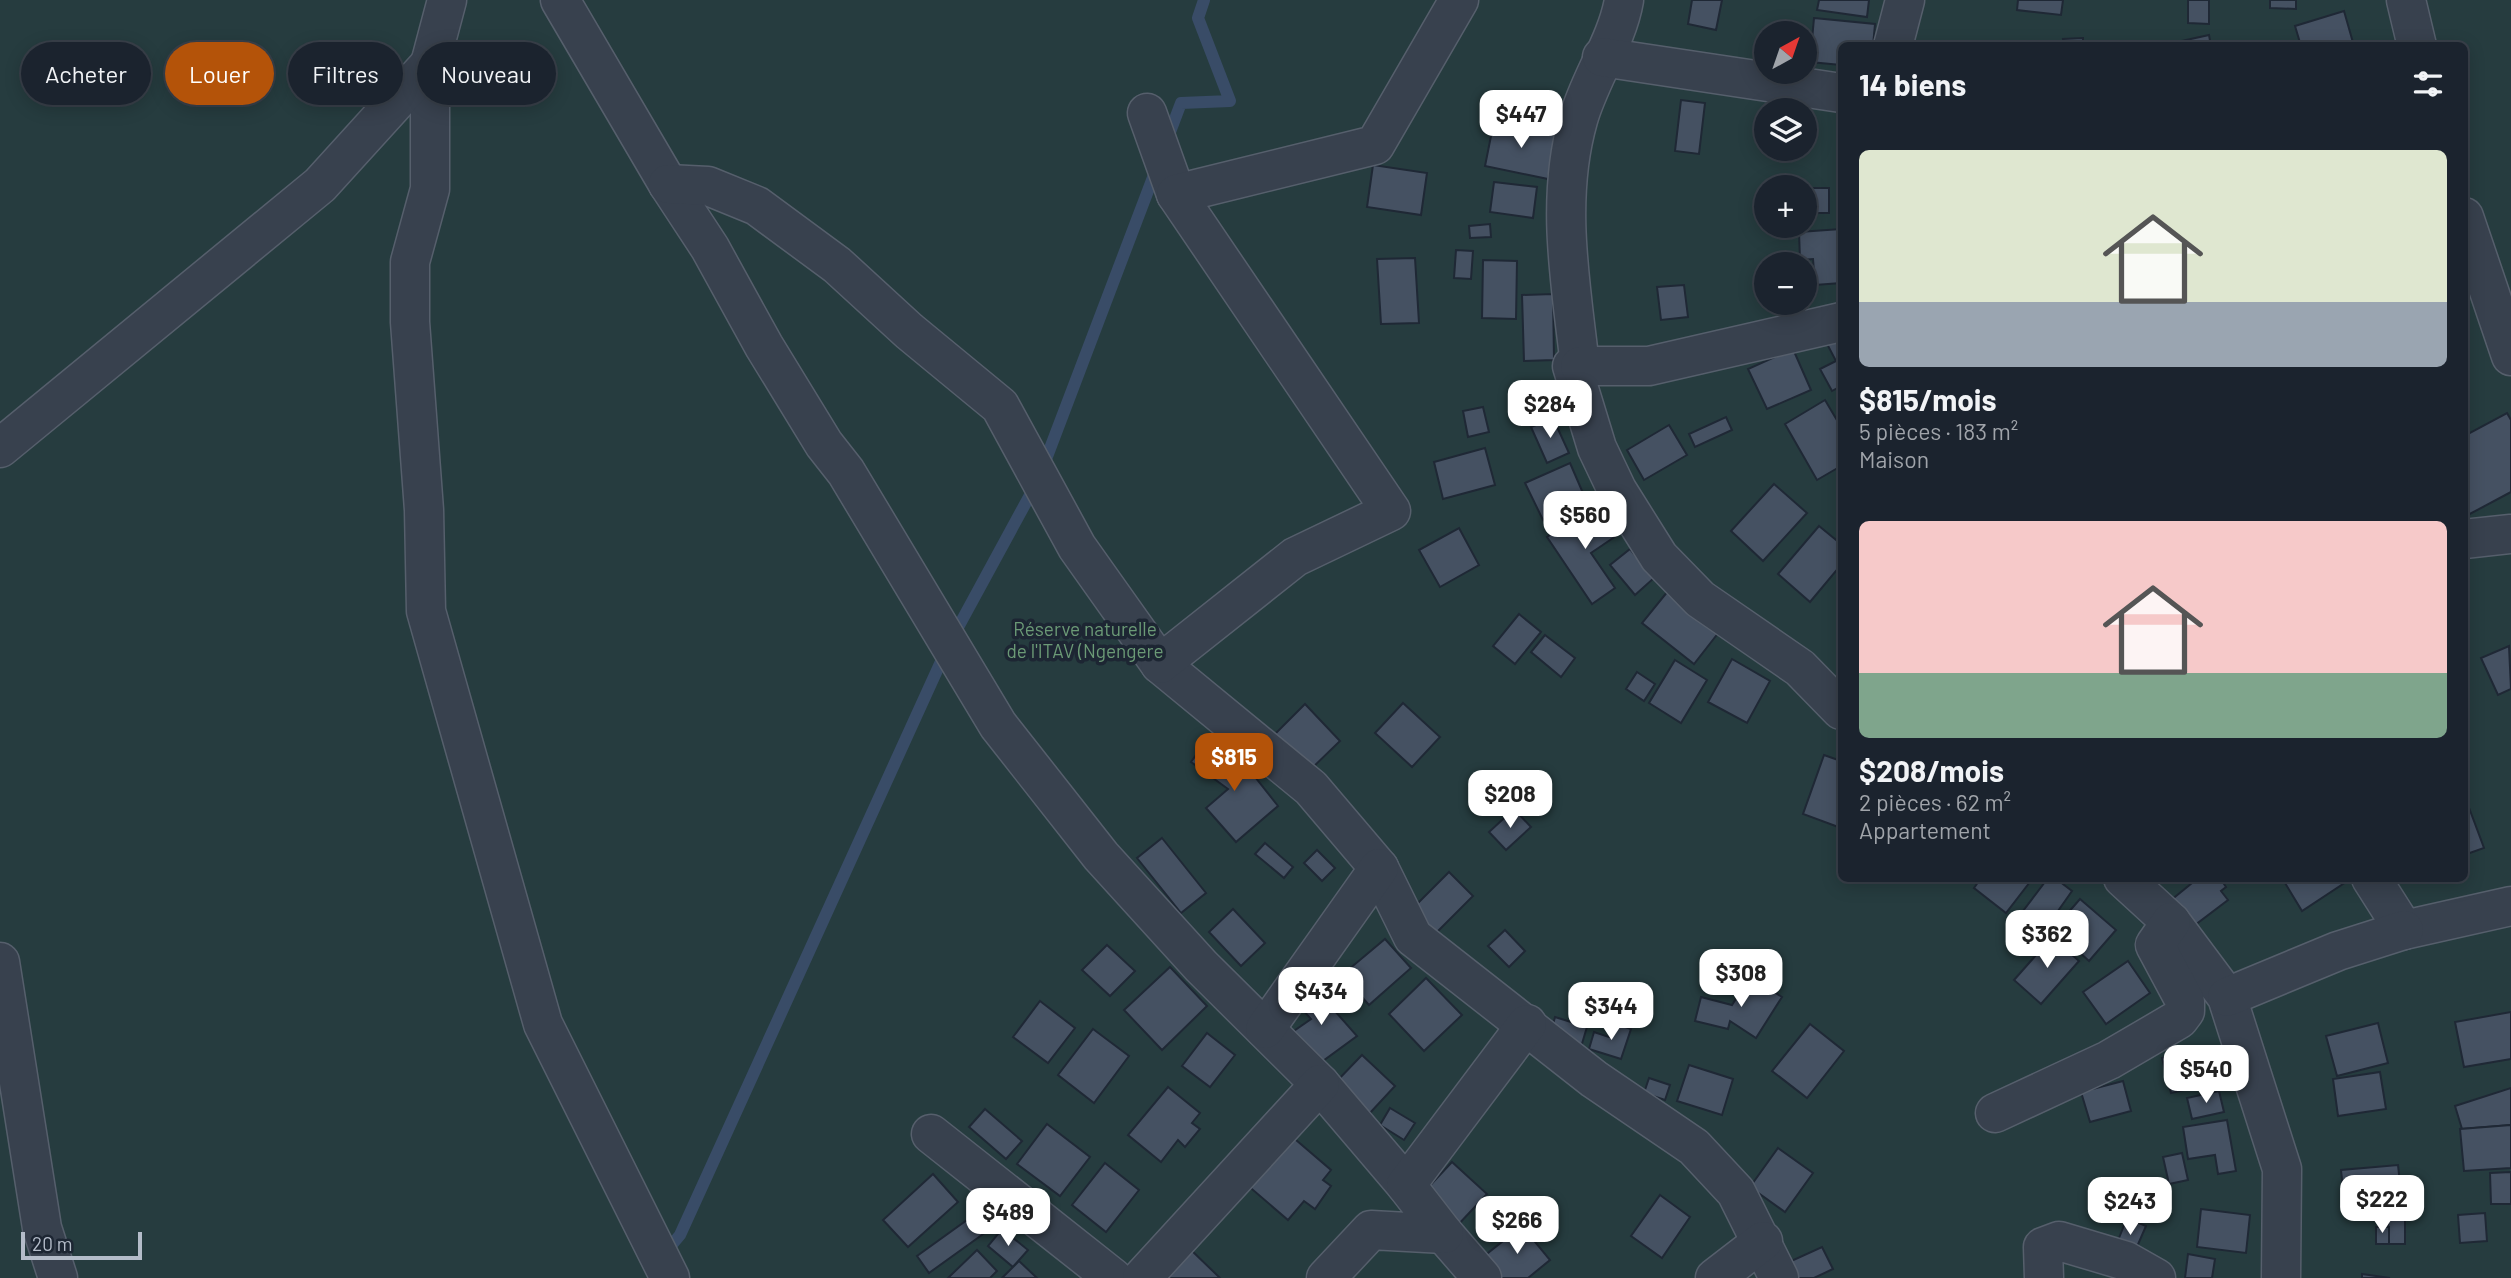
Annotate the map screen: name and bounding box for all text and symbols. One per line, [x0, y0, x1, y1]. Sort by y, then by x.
north arrow [1754, 21, 1816, 84]
map controls [1754, 21, 1817, 315]
chip: Acheter [21, 42, 151, 105]
chip: Louer [165, 42, 274, 105]
chip: Filtres [288, 42, 403, 105]
chip: Nouveau [417, 42, 556, 105]
icon: filters [2409, 65, 2447, 103]
text: 14 biens [1859, 66, 1966, 102]
pin: $447 [1480, 90, 1562, 150]
button: layers [1754, 98, 1817, 161]
text: $447 [1496, 99, 1546, 127]
button: + [1754, 175, 1817, 238]
icon: home [2090, 196, 2216, 322]
button: − [1754, 252, 1817, 315]
pin: $284 [1509, 380, 1591, 440]
text: $815/mois [1859, 381, 1997, 417]
text: $284 [1524, 389, 1576, 417]
text: 5 pièces · 183 m² [1859, 417, 2018, 445]
text: Maison [1859, 445, 1929, 473]
pin: $560 [1544, 491, 1626, 551]
text: $560 [1559, 500, 1611, 528]
icon: home [2090, 567, 2216, 693]
park label: Réserve naturelle de l'ITAV (Ngengere [1006, 617, 1164, 662]
pin: $815 [1193, 734, 1275, 793]
text: $815 [1211, 742, 1257, 770]
text: $208/mois [1859, 752, 2004, 788]
pin: $208 [1469, 770, 1551, 830]
text: $208 [1484, 779, 1536, 807]
text: 2 pièces · 62 m² [1859, 788, 2011, 816]
text: Appartement [1859, 816, 1991, 844]
pin: $362 [2006, 911, 2088, 970]
text: $362 [2022, 919, 2072, 947]
pin: $308 [1700, 950, 1782, 1009]
text: $308 [1715, 958, 1767, 986]
pin: $434 [1280, 968, 1362, 1027]
text: $434 [1294, 976, 1348, 1004]
pin: $344 [1570, 982, 1652, 1042]
text: $344 [1584, 991, 1638, 1019]
pin: $540 [2165, 1046, 2247, 1105]
text: $540 [2180, 1054, 2232, 1082]
pin: $222 [2341, 1176, 2423, 1235]
pin: $243 [2089, 1178, 2171, 1237]
text: $222 [2356, 1184, 2408, 1212]
text: $243 [2104, 1186, 2156, 1214]
pin: $489 [967, 1188, 1049, 1248]
pin: $266 [1476, 1196, 1558, 1256]
text: $489 [982, 1197, 1034, 1225]
text: $266 [1492, 1205, 1542, 1233]
scale bar [21, 1229, 142, 1261]
text: 20 m [32, 1232, 72, 1255]

